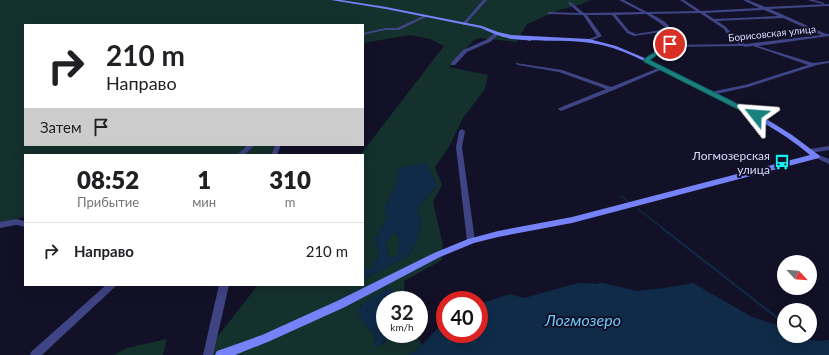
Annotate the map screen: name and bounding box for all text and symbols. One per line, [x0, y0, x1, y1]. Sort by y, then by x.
street label: Борисовская улица [727, 22, 817, 44]
pin [653, 27, 687, 61]
icon: arrive [659, 33, 681, 55]
text: 210 m [106, 38, 185, 72]
icon: right [40, 40, 92, 92]
text: Направо [106, 72, 177, 94]
position arrow [735, 94, 777, 136]
icon: arrive [90, 116, 112, 138]
text: Затем [40, 118, 82, 136]
place label: Логмозерская улица [691, 148, 770, 177]
bus stop icon: Логмозерская улица [773, 153, 791, 171]
text: 08:52 [77, 165, 139, 194]
text: 1 [197, 165, 211, 194]
text: 310 [269, 165, 311, 194]
text: Прибытие [77, 194, 139, 210]
text: мин [192, 194, 216, 210]
text: m [285, 194, 295, 210]
icon: right [40, 240, 62, 262]
text: Направо [74, 242, 134, 260]
text: 210 m [306, 242, 348, 260]
north arrow [777, 255, 817, 295]
map controls [777, 255, 817, 343]
speed limit sign: 40 [436, 291, 488, 343]
text: 32 [390, 300, 414, 324]
button: search [777, 303, 817, 343]
water label: Логмозеро [544, 310, 621, 329]
text: km/h [390, 321, 414, 333]

